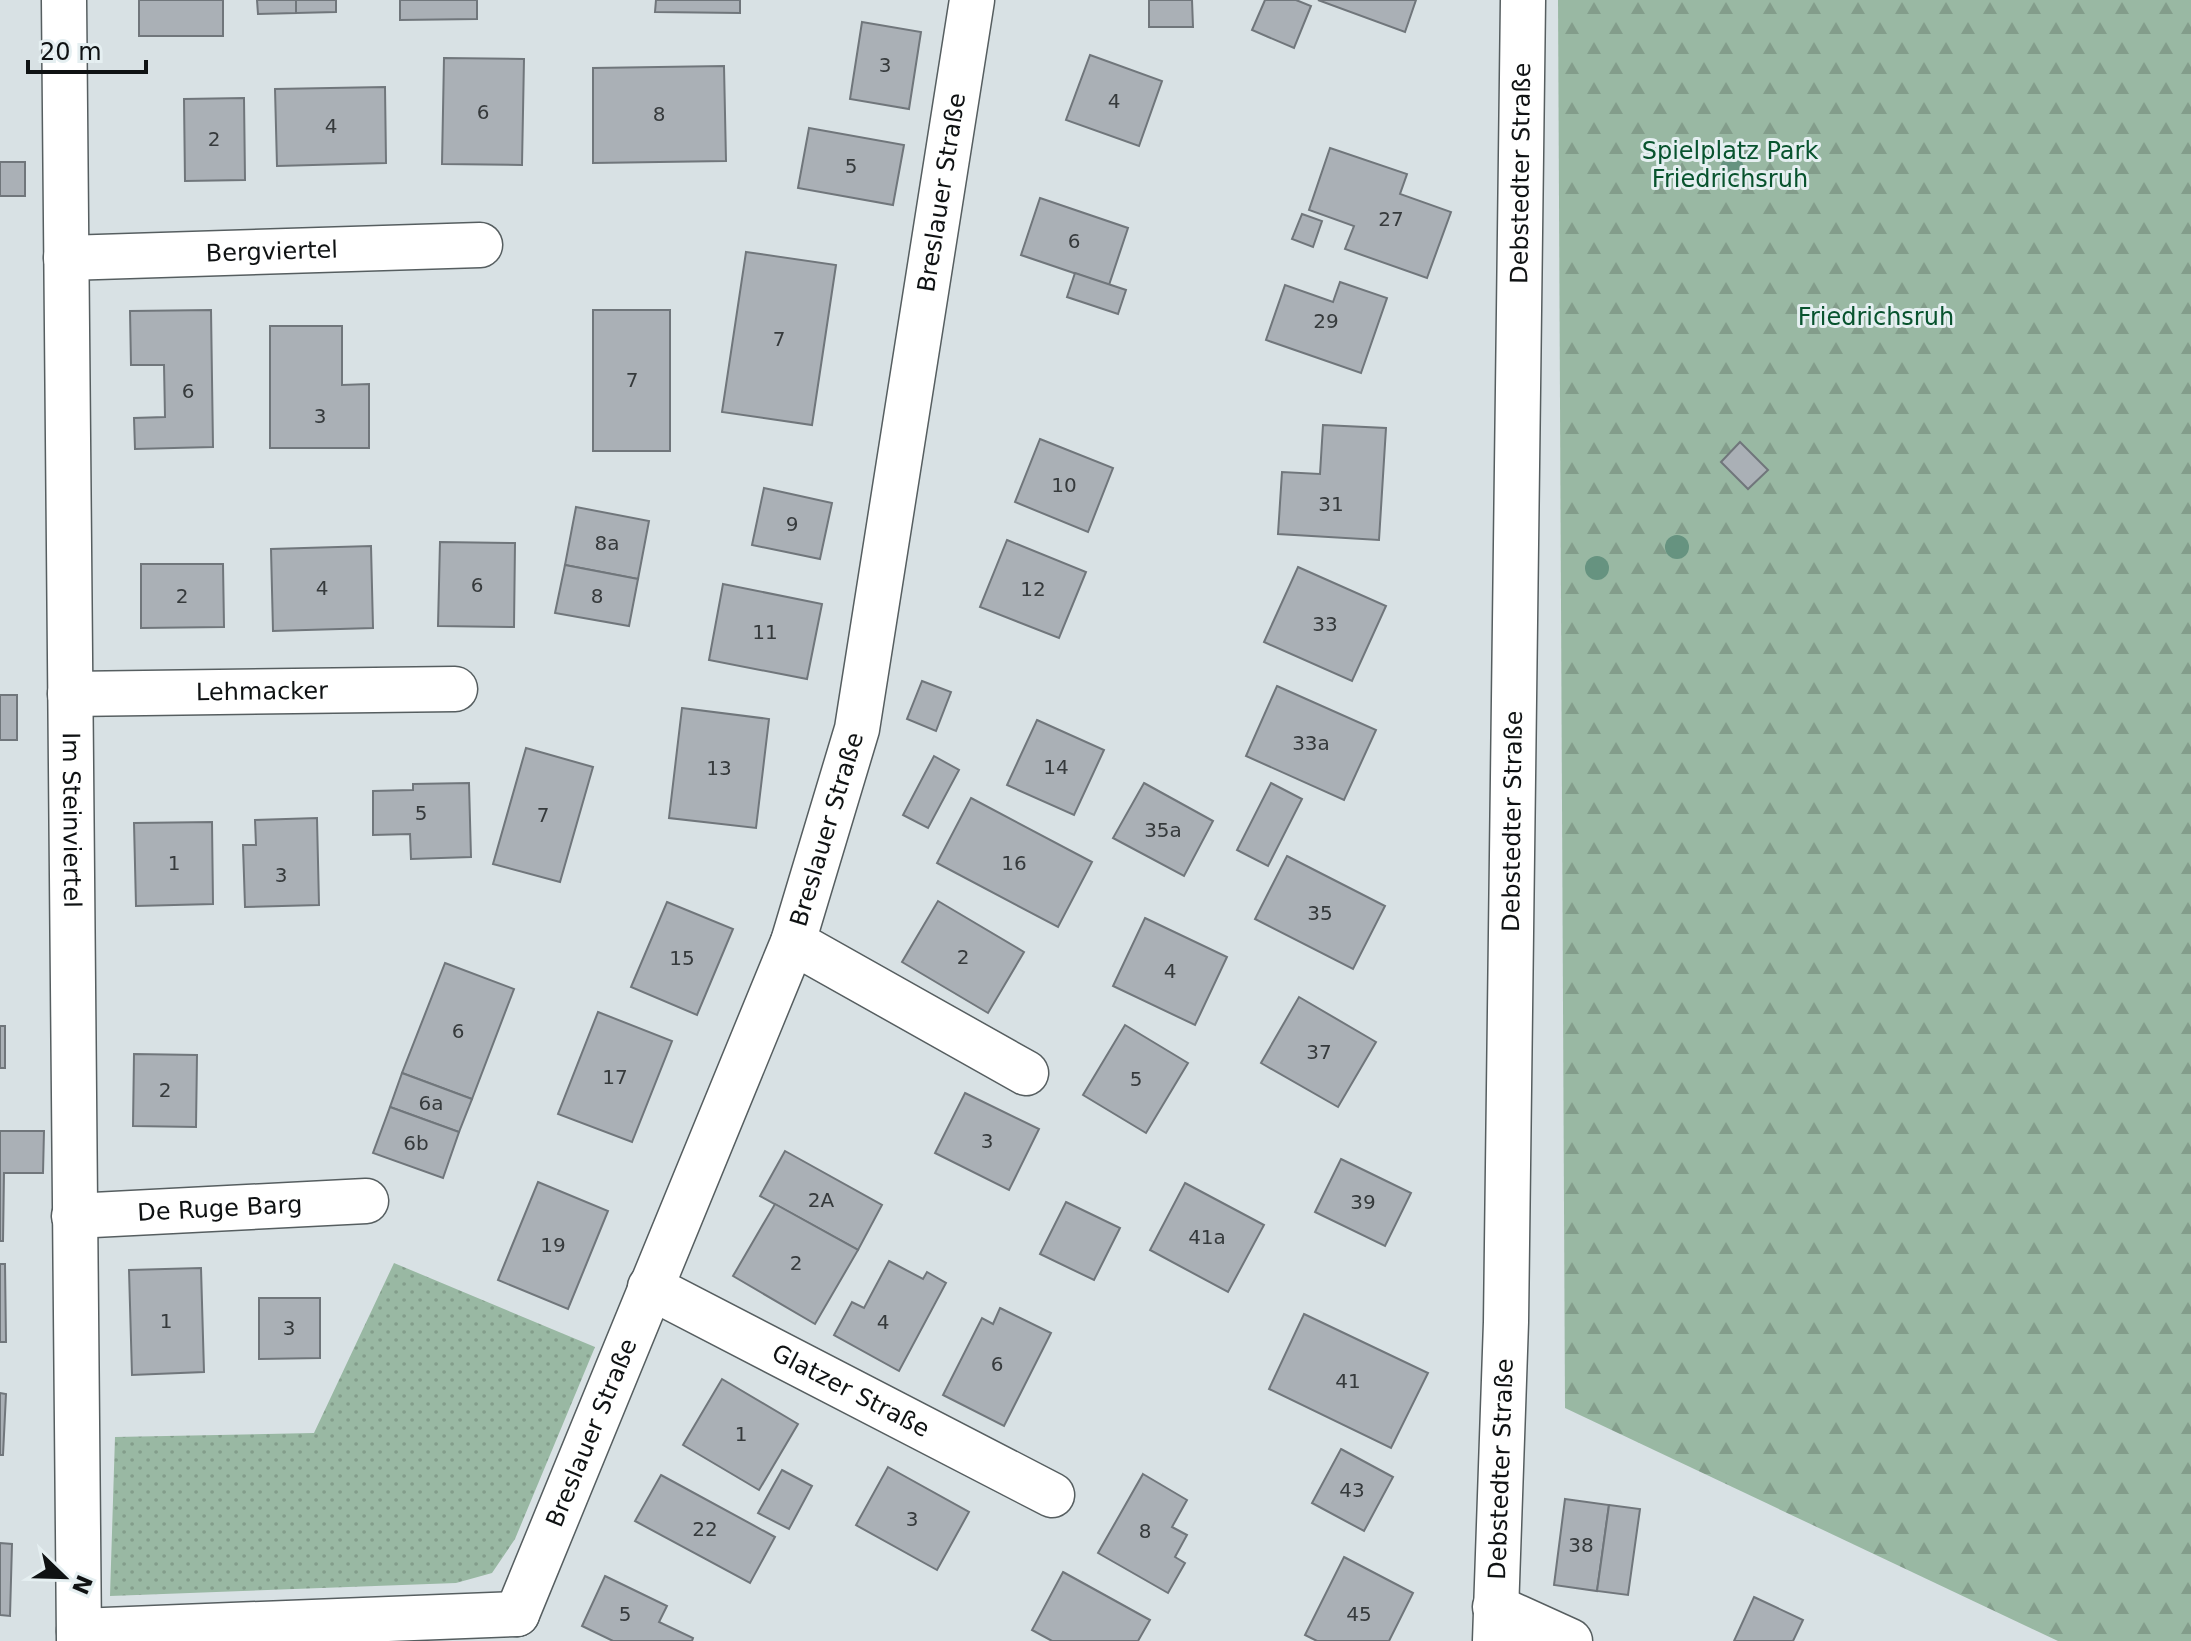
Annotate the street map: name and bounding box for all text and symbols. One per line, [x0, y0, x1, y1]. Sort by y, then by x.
scale bar [28, 24, 146, 74]
text: 20 m [40, 38, 102, 66]
house number: 3 [879, 53, 891, 77]
street label: Debstedter Straße [1505, 62, 1536, 284]
house number: 4 [1108, 89, 1120, 113]
street label: Breslauer Straße [912, 91, 971, 294]
house number: 6 [477, 100, 489, 124]
house number: 8 [653, 102, 665, 126]
house number: 4 [325, 114, 337, 138]
house number: 2 [208, 127, 220, 151]
park label: Spielplatz Park Friedrichsruh [1642, 137, 1818, 193]
house number: 5 [845, 154, 857, 178]
house number: 27 [1378, 207, 1404, 231]
house number: 6 [1068, 229, 1080, 253]
street label: Bergviertel [205, 235, 338, 268]
park label: Friedrichsruh [1798, 303, 1954, 331]
house number: 29 [1313, 309, 1339, 333]
house number: 7 [773, 327, 785, 351]
house number: 7 [626, 368, 638, 392]
house number: 6 [182, 379, 194, 403]
house number: 3 [314, 404, 326, 428]
house number: 10 [1051, 473, 1077, 497]
house number: 31 [1318, 492, 1344, 516]
house number: 9 [786, 512, 798, 536]
house number: 8a [595, 531, 619, 555]
house number: 6 [471, 573, 483, 597]
house number: 4 [316, 576, 328, 600]
house number: 12 [1020, 577, 1046, 601]
house number: 2 [176, 584, 188, 608]
house number: 8 [591, 584, 603, 608]
house number: 33 [1312, 612, 1338, 636]
house number: 11 [752, 620, 778, 644]
street label: Lehmacker [196, 677, 328, 706]
street label: Debstedter Straße [1497, 710, 1528, 932]
street label: Breslauer Straße [784, 729, 869, 930]
house number: 33a [1292, 731, 1330, 755]
street label: Im Steinviertel [57, 732, 86, 908]
house number: 14 [1043, 755, 1069, 779]
house number: 13 [706, 756, 732, 780]
house number: 5 [415, 801, 427, 825]
house number: 7 [537, 803, 549, 827]
house number: 35a [1144, 818, 1182, 842]
house number: 1 [168, 851, 180, 875]
house number: 16 [1001, 851, 1027, 875]
house number: 3 [275, 863, 287, 887]
house number: 35 [1307, 901, 1333, 925]
house number: 2 [957, 945, 969, 969]
house number: 15 [669, 946, 695, 970]
house number: 4 [1164, 959, 1176, 983]
house number: 6 [452, 1019, 464, 1043]
house number: 37 [1306, 1040, 1332, 1064]
house number: 17 [602, 1065, 628, 1089]
house number: 5 [1130, 1067, 1142, 1091]
house number: 2 [159, 1078, 171, 1102]
house number: 6a [419, 1091, 443, 1115]
house number: 3 [981, 1129, 993, 1153]
house number: 6b [403, 1131, 429, 1155]
house number: 2A [808, 1188, 835, 1212]
street label: De Ruge Barg [137, 1190, 303, 1227]
house number: 39 [1350, 1190, 1376, 1214]
house number: 41a [1188, 1225, 1226, 1249]
house number: 19 [540, 1233, 566, 1257]
house number: 2 [790, 1251, 802, 1275]
house number: 1 [160, 1309, 172, 1333]
house number: 4 [877, 1310, 889, 1334]
house number: 3 [283, 1316, 295, 1340]
street label: Breslauer Straße [540, 1334, 643, 1531]
street label: Glatzer Straße [767, 1339, 934, 1443]
house number: 6 [991, 1352, 1003, 1376]
street label: Debstedter Straße [1483, 1358, 1519, 1580]
house number: 41 [1335, 1369, 1361, 1393]
house number: 1 [735, 1422, 747, 1446]
house number: 43 [1339, 1478, 1365, 1502]
house number: 3 [906, 1507, 918, 1531]
house number: 22 [692, 1517, 718, 1541]
house number: 8 [1139, 1519, 1151, 1543]
house number: 38 [1568, 1533, 1594, 1557]
north arrow [24, 1537, 104, 1617]
text: N [67, 1571, 97, 1598]
house number: 5 [619, 1602, 631, 1626]
house number: 45 [1346, 1602, 1372, 1626]

